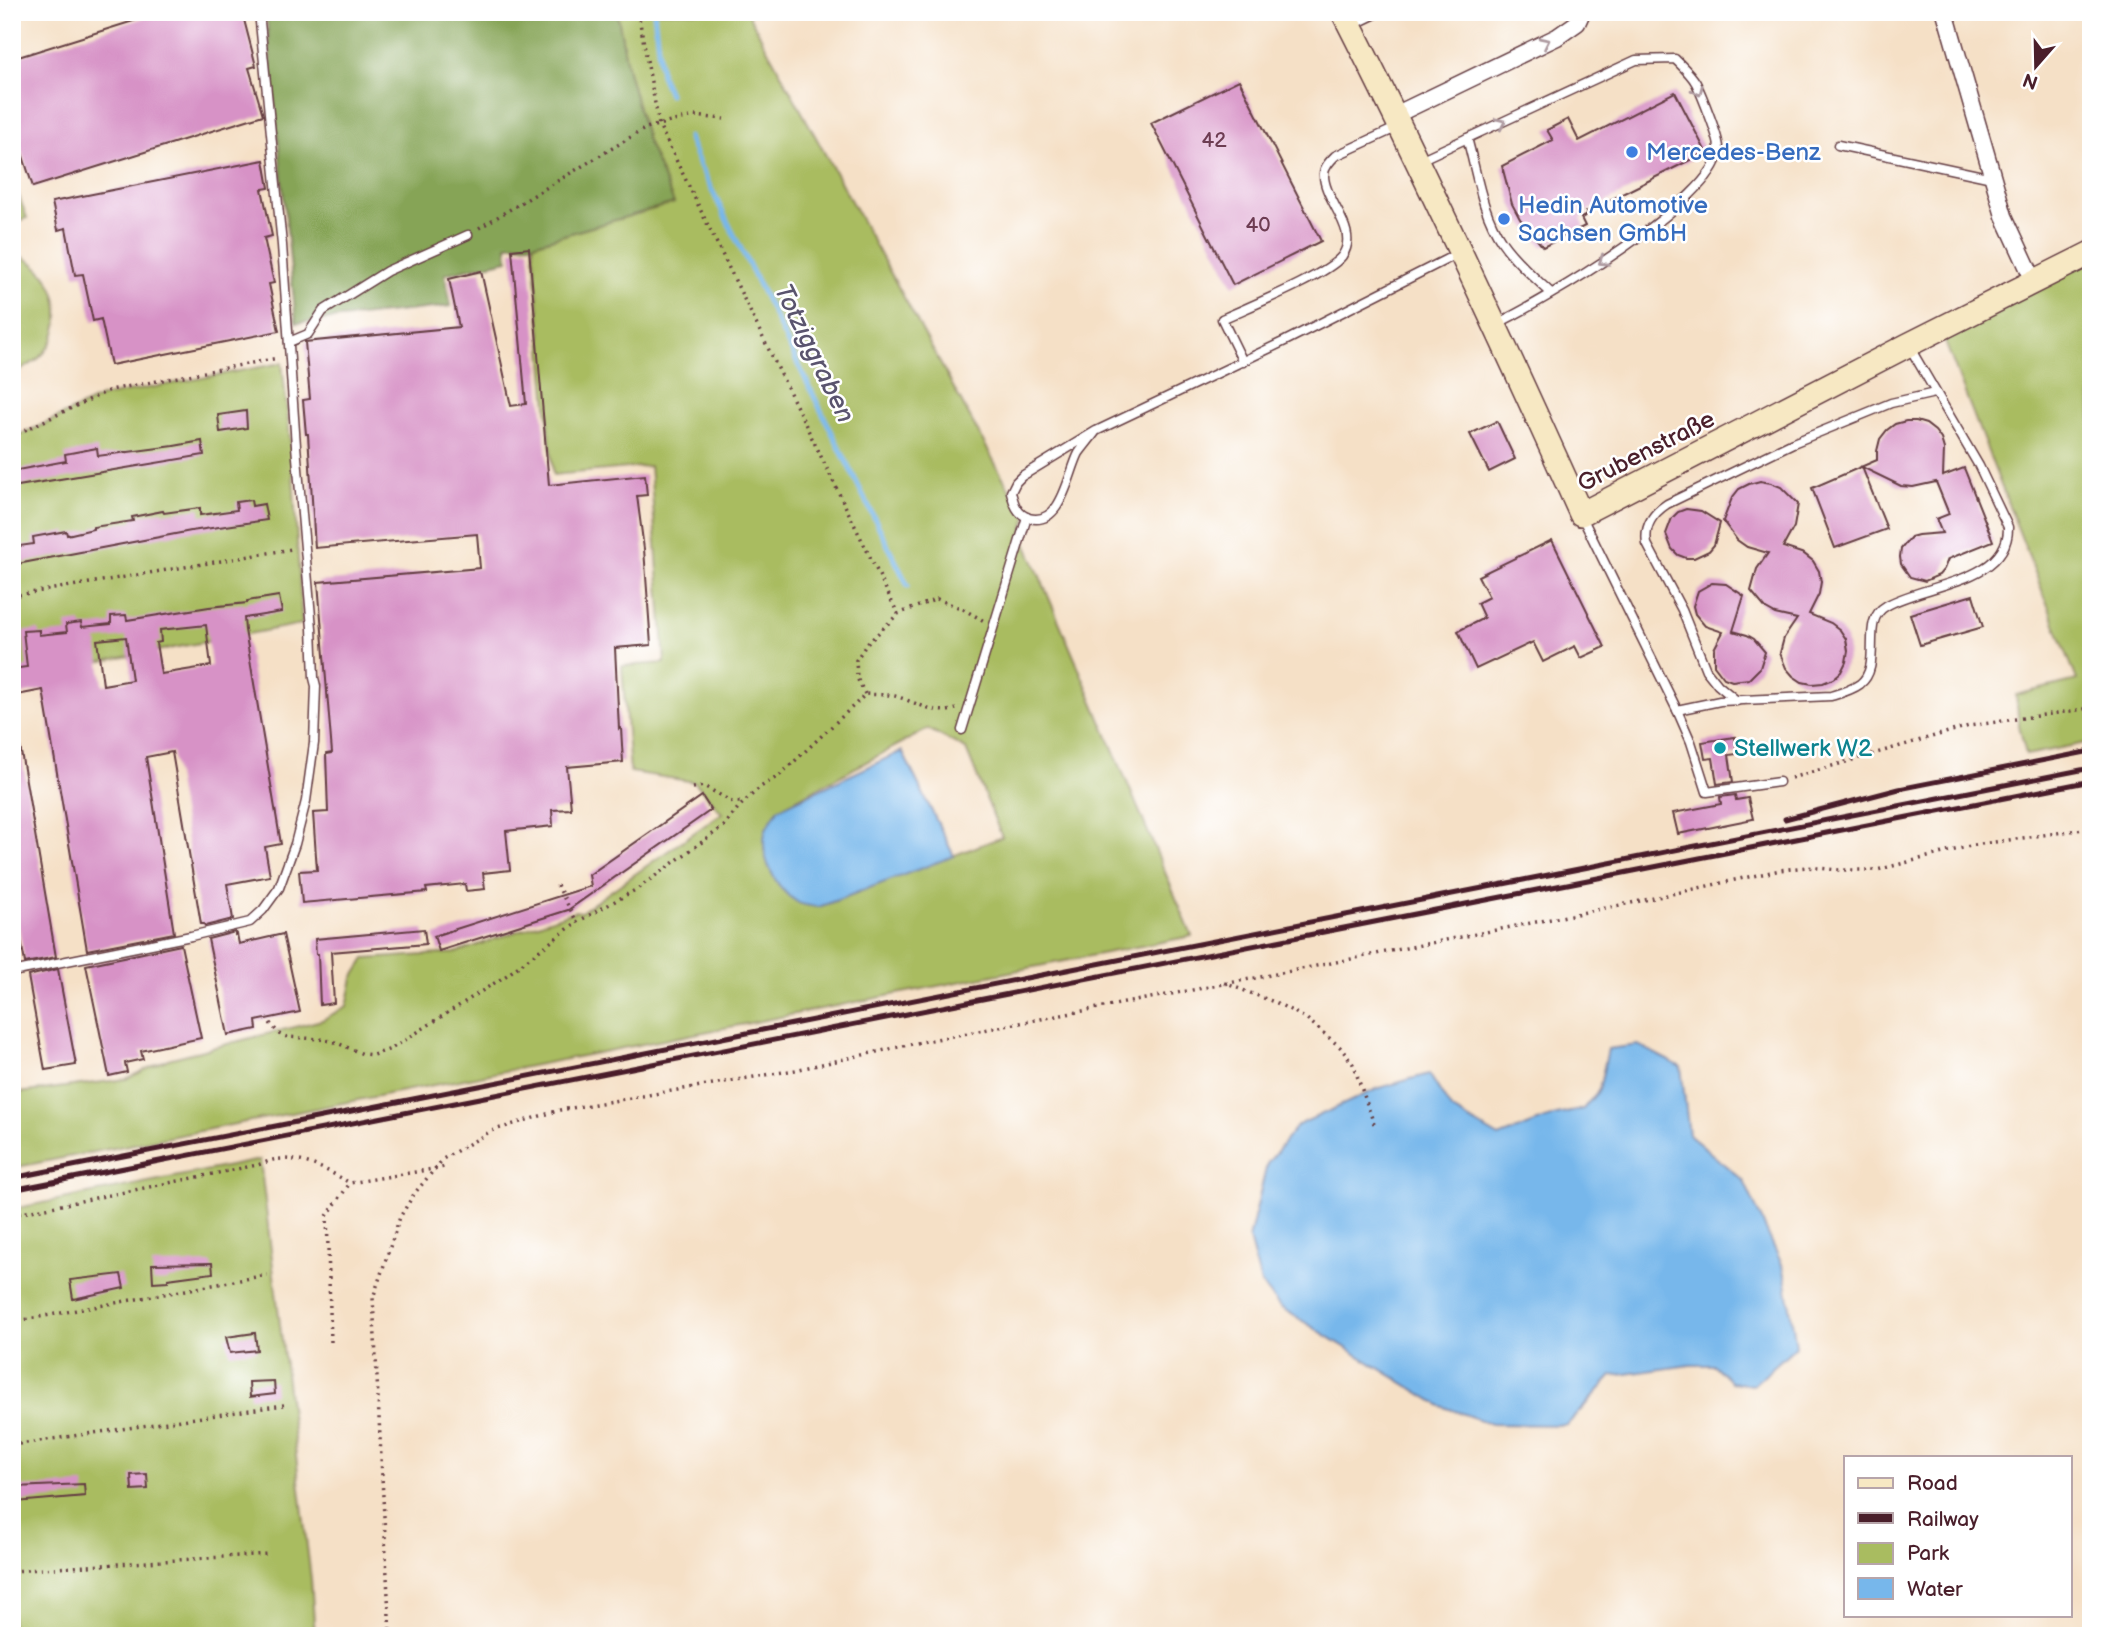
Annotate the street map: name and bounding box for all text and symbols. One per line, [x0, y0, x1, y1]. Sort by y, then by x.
north arrow [2002, 32, 2072, 102]
one-way arrow [1538, 37, 1550, 51]
text: N [2020, 67, 2041, 94]
one-way arrow [1690, 83, 1704, 96]
one-way arrow [1494, 117, 1506, 131]
house number: 42 [1201, 128, 1227, 153]
place label: Mercedes-Benz [1646, 138, 1821, 167]
marker: Mercedes-Benz [1624, 144, 1640, 160]
place label: Hedin Automotive Sachsen GmbH [1518, 191, 1708, 248]
marker: Hedin Automotive Sachsen GmbH [1496, 211, 1512, 227]
house number: 40 [1245, 213, 1271, 238]
one-way arrow [1598, 253, 1611, 265]
water label: Totziggraben [767, 279, 861, 428]
street label: Grubenstraße [1573, 404, 1720, 498]
place label: Stellwerk W2 [1734, 734, 1872, 763]
marker: Stellwerk W2 [1712, 740, 1728, 756]
legend [1844, 1456, 2072, 1616]
text: Road [1907, 1471, 1958, 1496]
text: Railway [1907, 1507, 1979, 1532]
text: Park [1907, 1541, 1950, 1566]
text: Water [1907, 1577, 1963, 1602]

